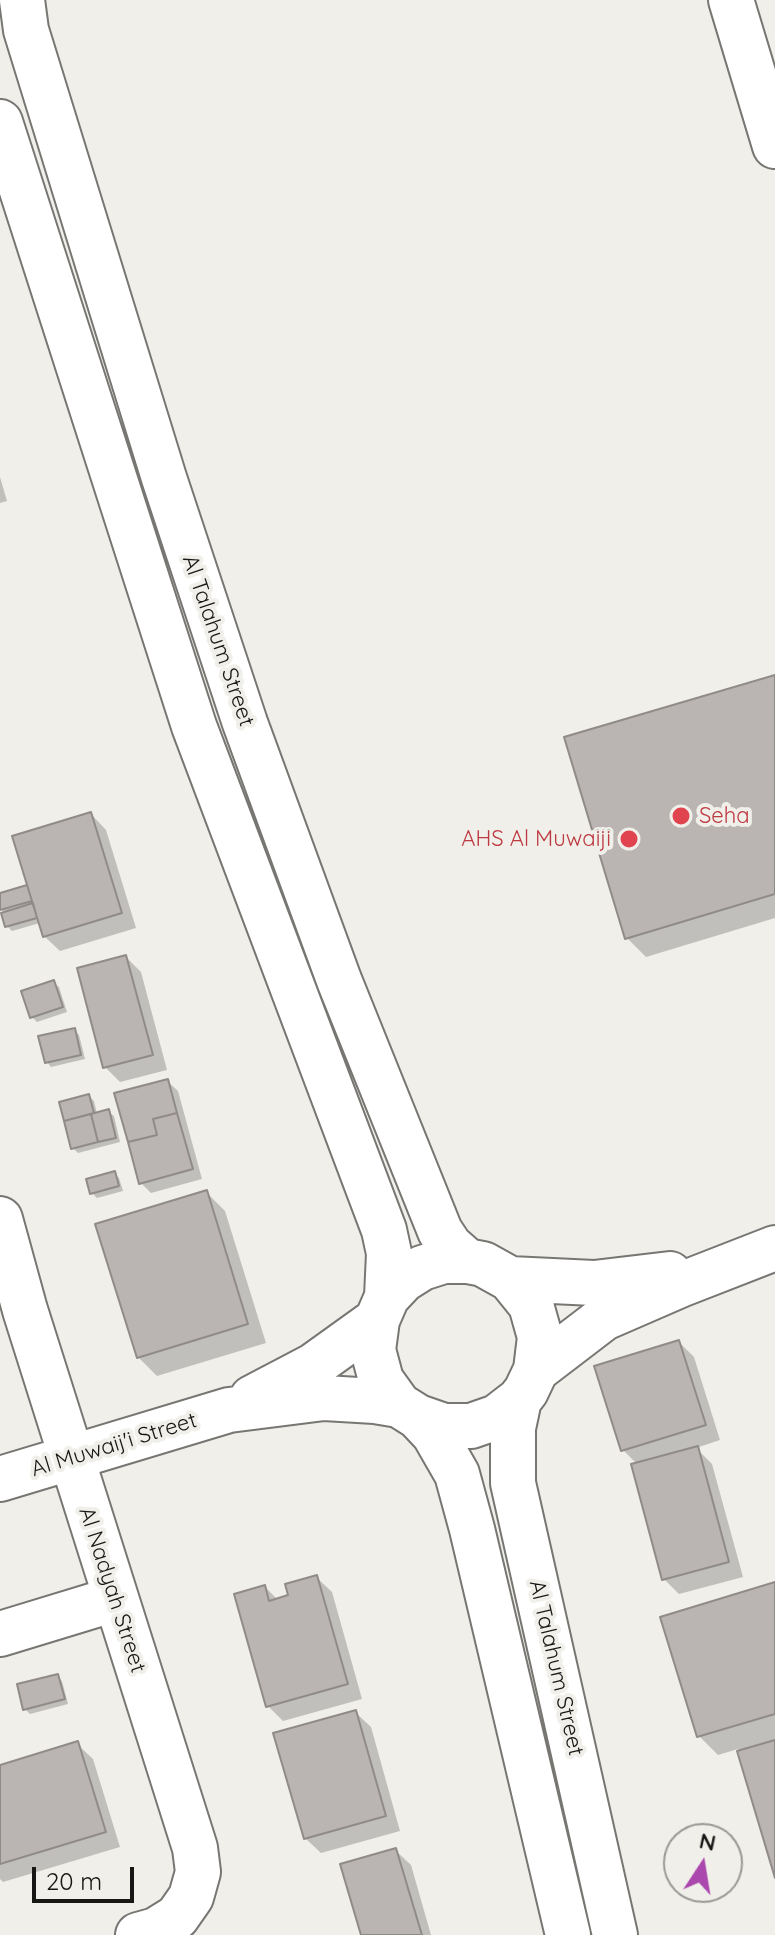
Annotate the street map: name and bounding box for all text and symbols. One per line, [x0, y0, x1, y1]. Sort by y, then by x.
street label: Al Talahum Street [176, 552, 260, 730]
place label: Seha [699, 803, 750, 829]
marker: Seha [670, 805, 692, 827]
place label: AHS Al Muwaiji [461, 826, 611, 852]
marker: AHS Al Muwaiji [618, 828, 640, 850]
street label: Al Muwaij'i Street [28, 1407, 200, 1483]
street label: Al Nadyah Street [73, 1504, 151, 1676]
street label: Al Talahum Street [523, 1578, 589, 1758]
north arrow [663, 1823, 743, 1903]
text: N [697, 1826, 718, 1857]
scale bar [36, 1851, 138, 1901]
text: 20 m [46, 1866, 102, 1896]

